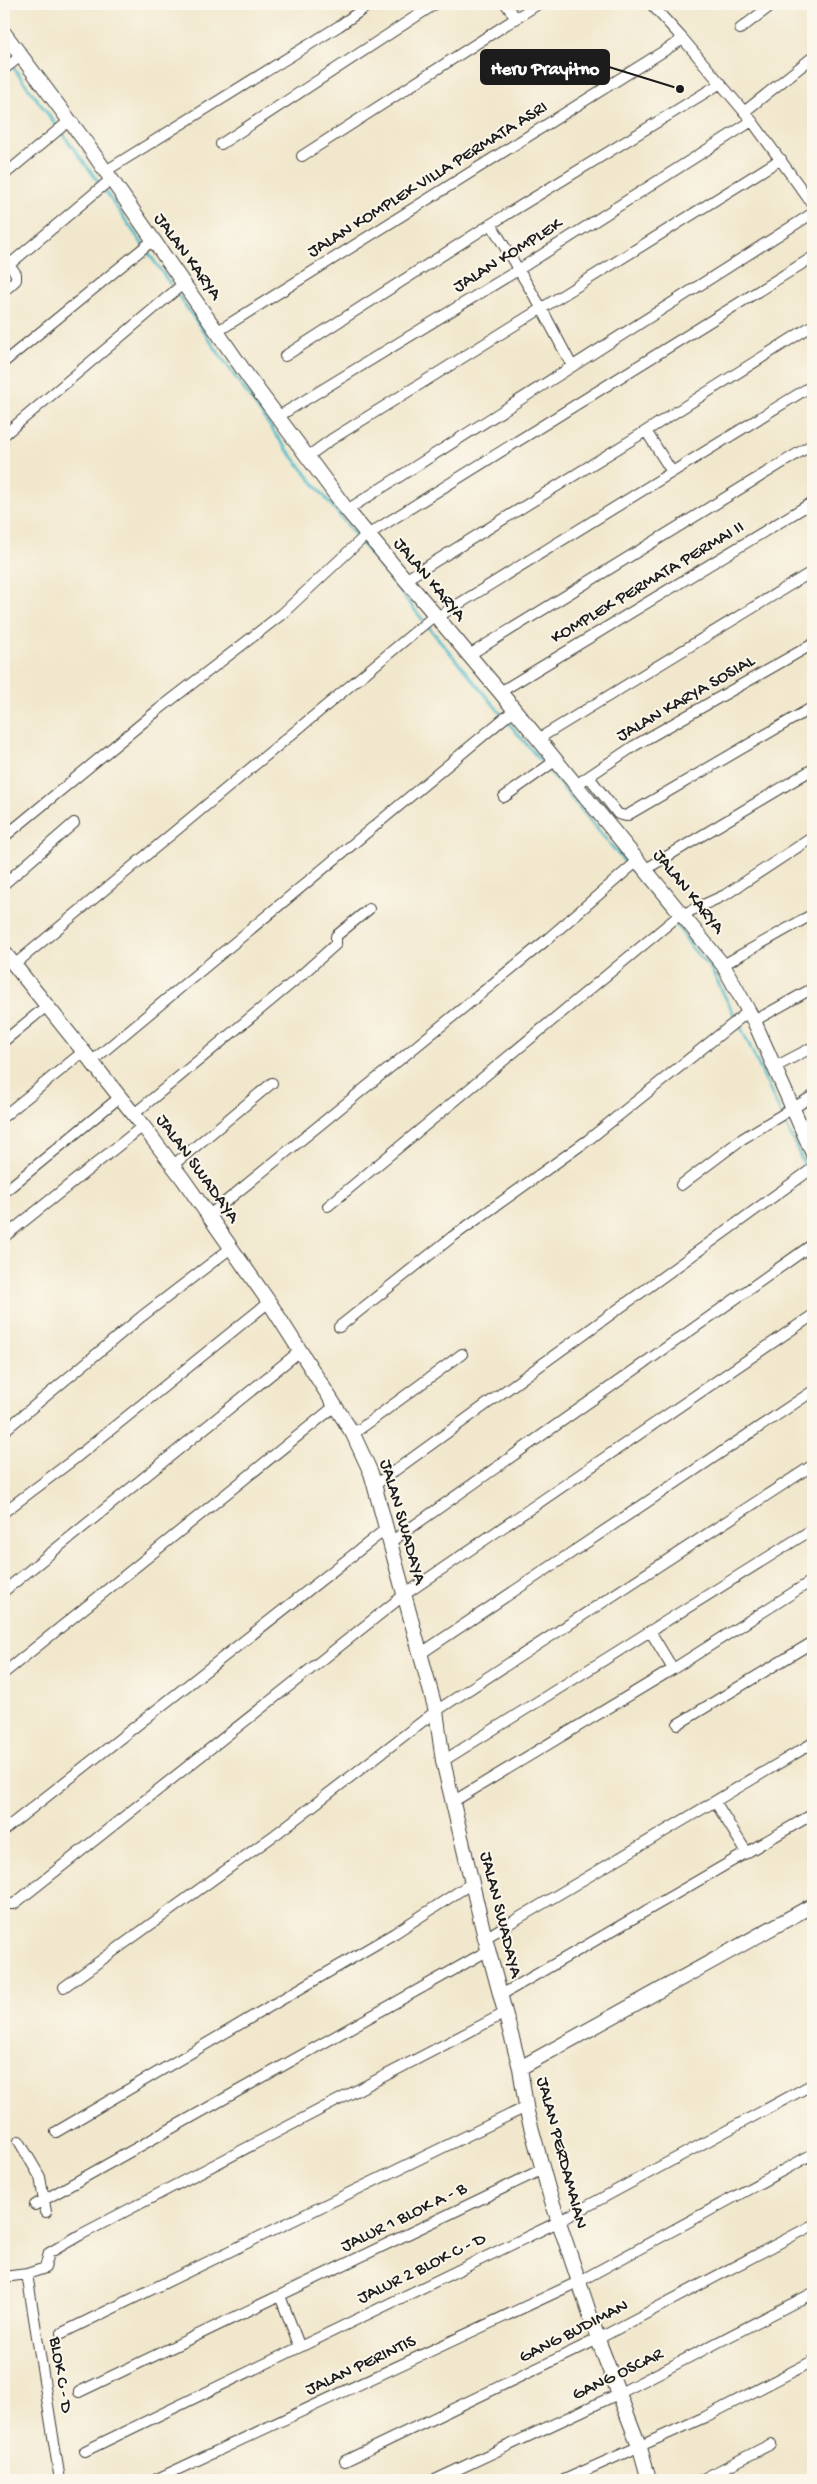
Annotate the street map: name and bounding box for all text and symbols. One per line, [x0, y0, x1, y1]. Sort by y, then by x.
callout: Heru Prayitno [481, 50, 609, 84]
text: Heru Prayitno [491, 59, 599, 82]
street label: JALAN KOMPLEK VILLA PERMATA ASRI [304, 97, 552, 263]
street label: JALAN KARYA [148, 209, 226, 306]
street label: JALAN KOMPLEK [450, 214, 566, 298]
street label: KOMPLEK PERMATA PERMAI II [548, 517, 748, 649]
street label: JALAN KARYA [388, 534, 471, 627]
street label: JALAN KARYA SOSIAL [613, 650, 760, 747]
street label: JALAN KARYA [648, 846, 729, 939]
street label: JALAN SWADAYA [151, 1111, 244, 1228]
street label: JALAN SWADAYA [374, 1457, 430, 1588]
street label: JALAN SWADAYA [474, 1850, 526, 1981]
street label: JALAN PERDAMAIAN [531, 2075, 591, 2231]
street label: JALUR 1 BLOK A - B [338, 2178, 471, 2258]
street label: JALUR 2 BLOK C - D [354, 2229, 490, 2309]
street label: GANG BUDIMAN [516, 2295, 632, 2369]
street label: JALAN PERINTIS [302, 2331, 420, 2401]
street label: BLOK C - D [43, 2335, 76, 2415]
street label: GANG OSCAR [569, 2344, 667, 2406]

